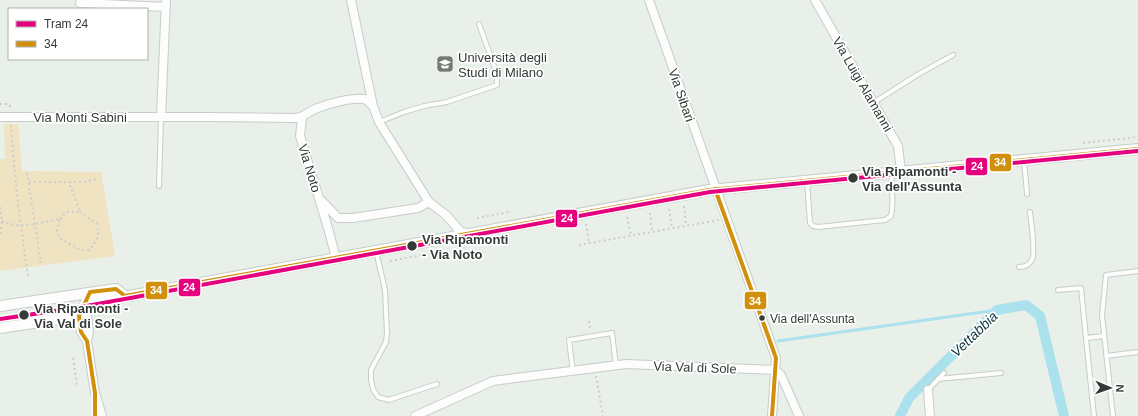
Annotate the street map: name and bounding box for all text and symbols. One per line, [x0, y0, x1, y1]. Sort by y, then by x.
legend [8, 8, 148, 60]
text: Tram 24 [44, 17, 89, 31]
street label: Via Luigi Alamanni [829, 34, 896, 134]
text: 34 [44, 37, 58, 51]
place label: Università degli Studi di Milano [458, 50, 547, 80]
school or university icon: Università degli Studi di Milano [435, 54, 455, 74]
street label: Via Sibari [665, 67, 698, 124]
street label: Via Monti Sabini [33, 110, 127, 125]
street label: Via Noto [295, 142, 324, 194]
line badge: 34 [989, 153, 1012, 172]
text: 34 [994, 156, 1007, 168]
line badge: 24 [965, 157, 988, 176]
text: 24 [971, 160, 984, 172]
place label: Via Ripamonti - Via dell'Assunta [862, 164, 962, 194]
marker: Via Ripamonti - Via dell'Assunta [846, 171, 860, 185]
line badge: 24 [555, 209, 578, 228]
text: 24 [561, 212, 574, 224]
place label: Via Ripamonti - Via Noto [422, 232, 508, 262]
marker: Via Ripamonti - Via Noto [405, 239, 419, 253]
line badge: 24 [178, 278, 201, 297]
line badge: 34 [145, 281, 168, 300]
text: 24 [183, 281, 196, 293]
text: 34 [150, 284, 163, 296]
line badge: 34 [744, 291, 767, 310]
text: 34 [749, 295, 762, 307]
place label: Via Ripamonti - Via Val di Sole [34, 301, 128, 331]
marker: Via Ripamonti - Via Val di Sole [17, 308, 31, 322]
water label: Vettabbia [947, 308, 1001, 360]
place label: Via dell'Assunta [770, 312, 855, 326]
marker: Via dell'Assunta [757, 313, 767, 323]
street label: Via Val di Sole [653, 359, 737, 376]
north arrow [1090, 368, 1130, 408]
text: N [1114, 384, 1126, 393]

